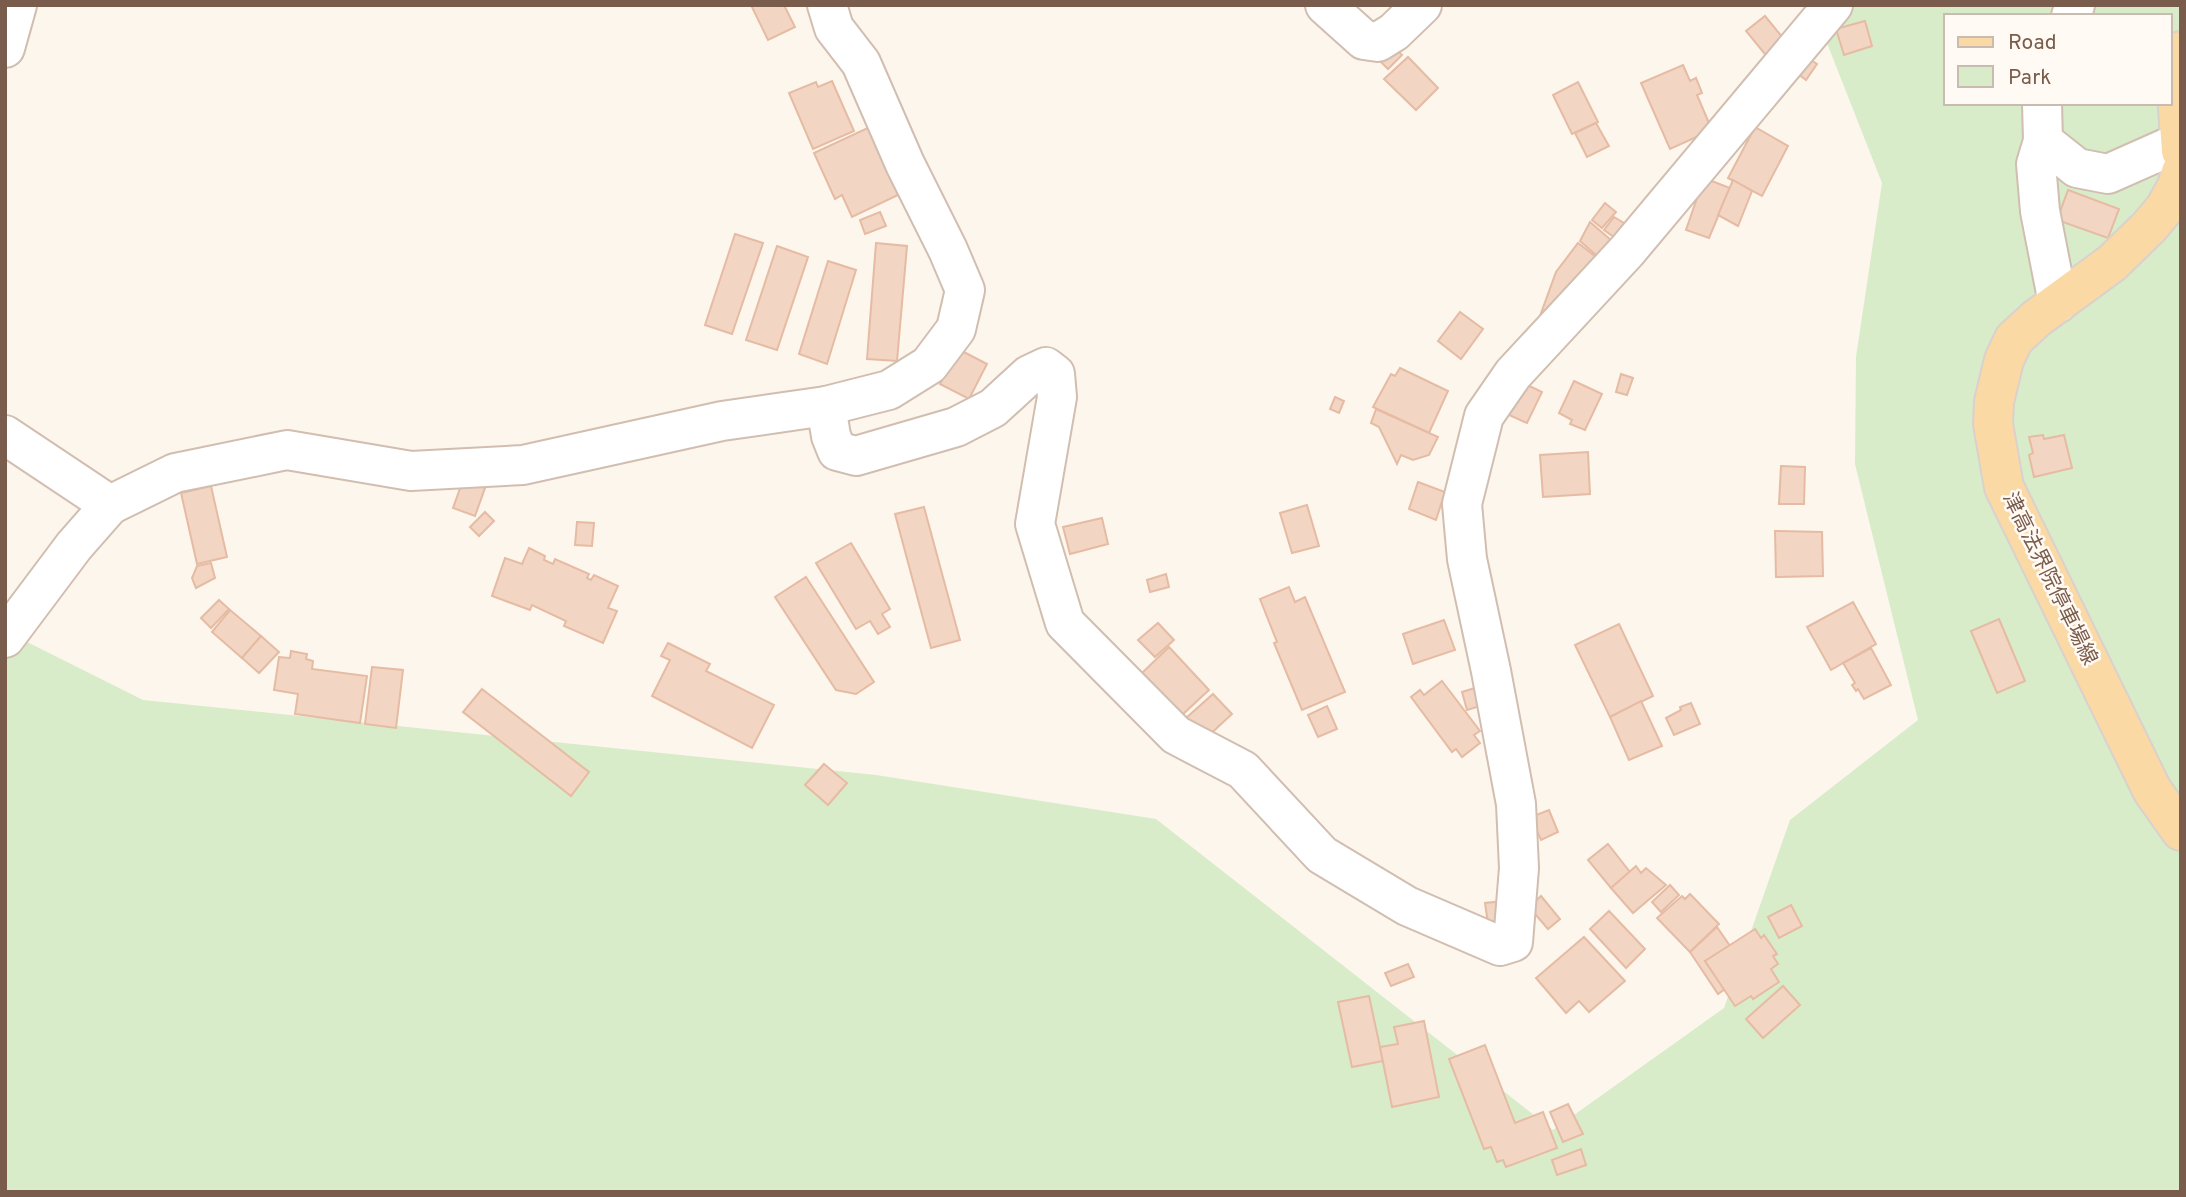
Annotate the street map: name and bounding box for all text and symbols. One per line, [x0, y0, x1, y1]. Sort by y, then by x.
legend [1944, 14, 2172, 105]
text: Road [2008, 30, 2057, 57]
text: Park [2008, 65, 2051, 92]
street label: 津高法界院停車場線 [1995, 488, 2103, 670]

